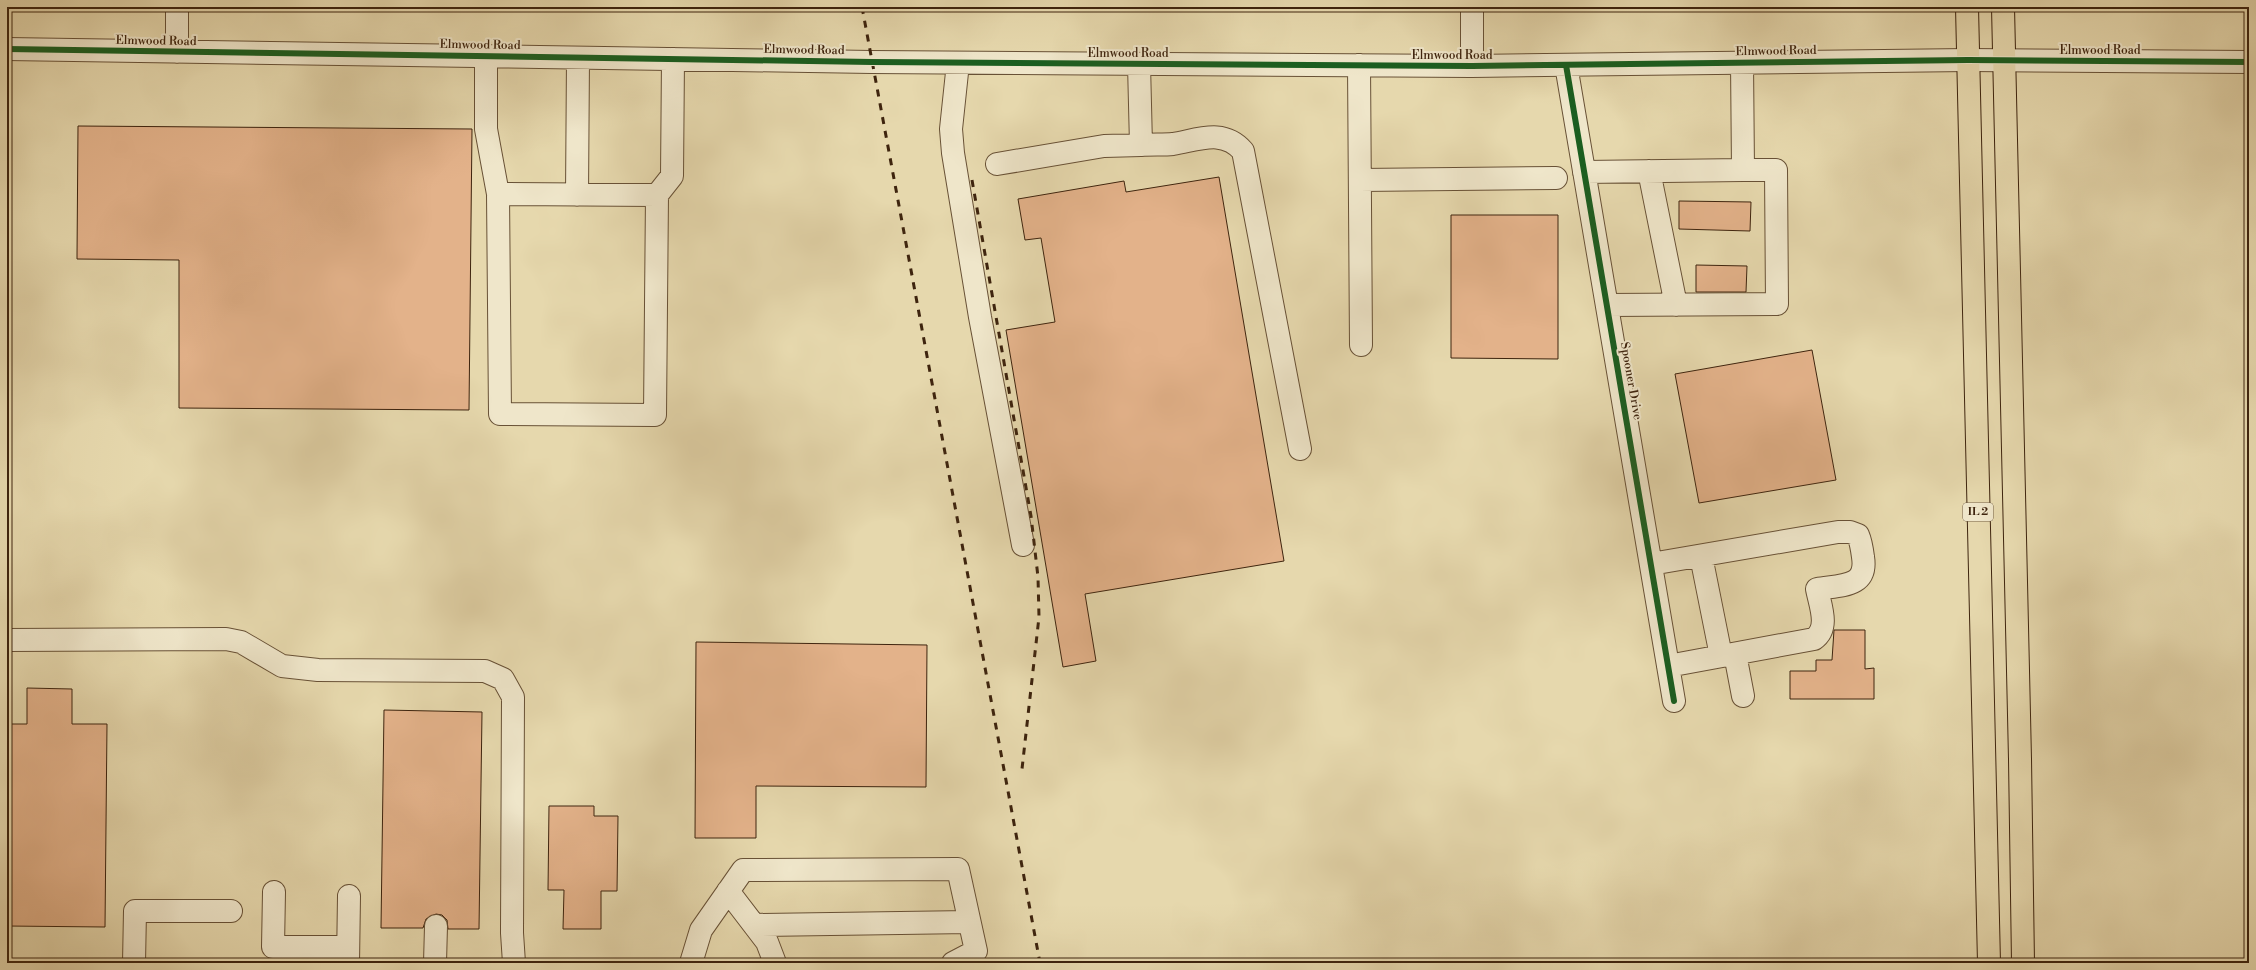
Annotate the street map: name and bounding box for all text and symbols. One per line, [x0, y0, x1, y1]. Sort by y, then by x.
street label: Elmwood Road [115, 33, 197, 49]
street label: Elmwood Road [439, 37, 521, 53]
street label: Elmwood Road [763, 42, 845, 58]
street label: Elmwood Road [1735, 43, 1817, 59]
street label: Elmwood Road [2059, 43, 2141, 58]
street label: Elmwood Road [1087, 46, 1169, 61]
street label: Elmwood Road [1411, 48, 1493, 63]
street label: Spooner Drive [1617, 341, 1645, 421]
road number: IL 2 [1963, 503, 1993, 521]

